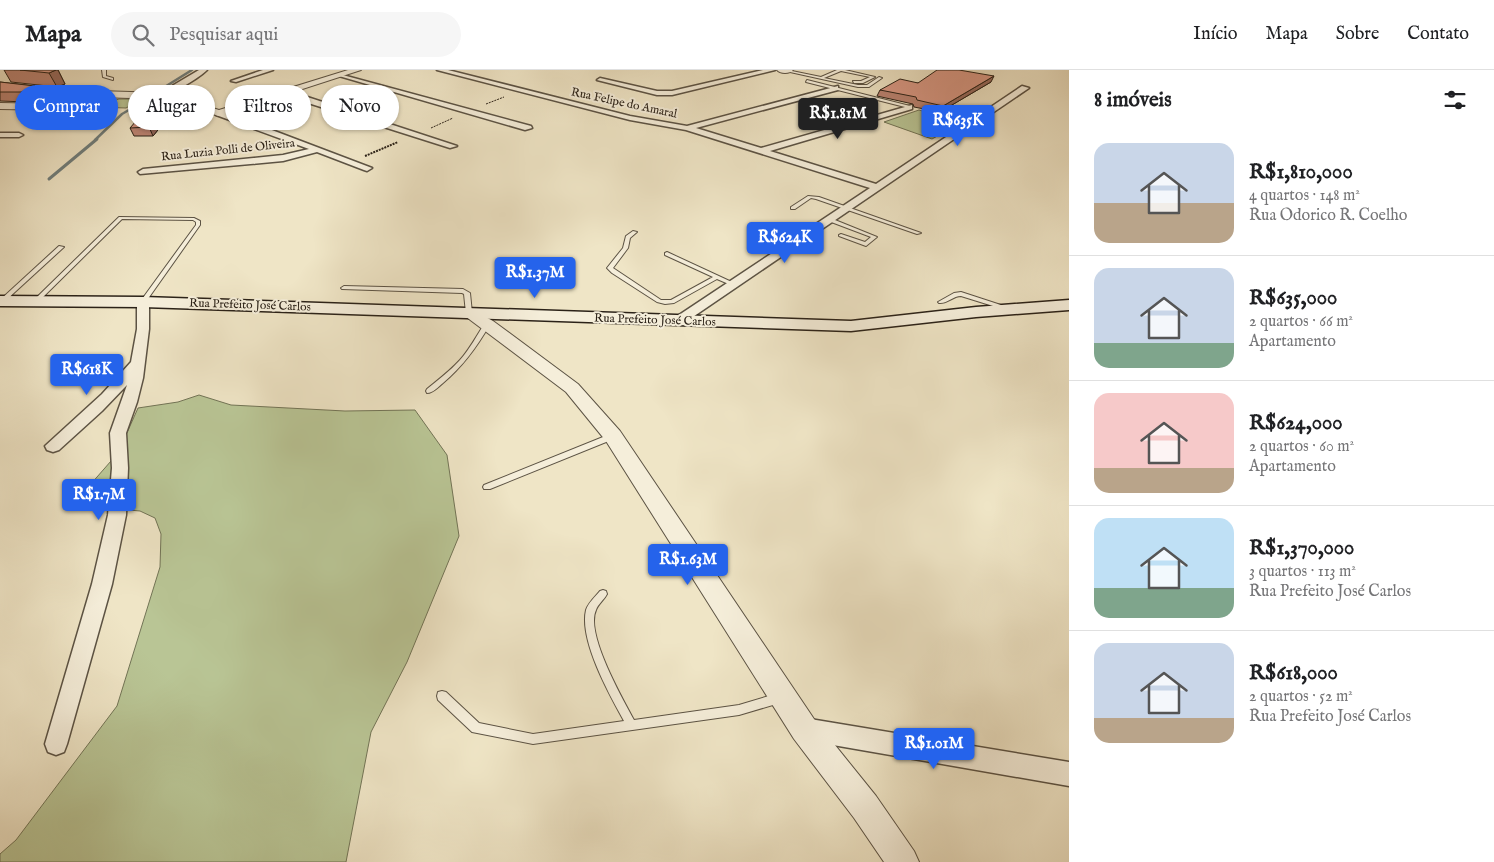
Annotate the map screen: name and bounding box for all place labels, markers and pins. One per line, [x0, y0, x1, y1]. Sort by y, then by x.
pin: R$1.81M [792, 98, 884, 140]
pin: R$635K [917, 104, 999, 147]
pin: R$624K [744, 222, 826, 264]
pin: R$1.37M [489, 256, 581, 299]
pin: R$618K [46, 354, 128, 396]
pin: R$1.7M [58, 478, 140, 521]
pin: R$1.63M [642, 544, 734, 586]
pin: R$1.01M [888, 728, 980, 770]

